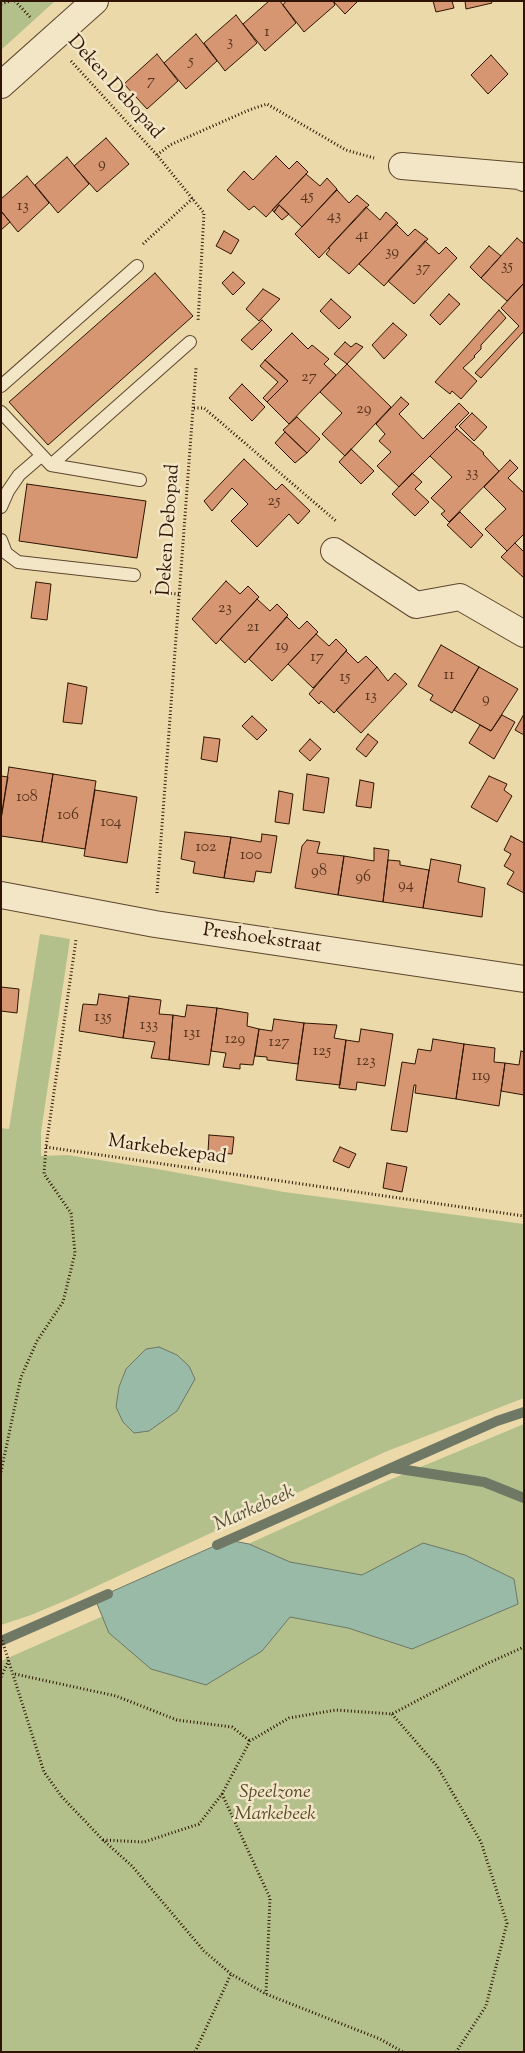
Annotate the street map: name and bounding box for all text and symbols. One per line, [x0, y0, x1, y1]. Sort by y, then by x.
house number: 1 [264, 23, 270, 43]
street label: Deken Debopad [61, 31, 167, 145]
house number: 3 [227, 33, 233, 53]
house number: 5 [188, 52, 194, 72]
house number: 7 [147, 72, 155, 92]
house number: 9 [98, 155, 106, 175]
house number: 45 [300, 187, 314, 207]
house number: 13 [17, 197, 29, 217]
house number: 43 [327, 207, 341, 227]
house number: 41 [355, 226, 369, 246]
house number: 39 [385, 243, 399, 263]
house number: 35 [501, 257, 513, 277]
house number: 37 [416, 259, 430, 279]
house number: 27 [301, 368, 317, 388]
house number: 29 [356, 400, 372, 420]
street label: Deken Debopad [154, 463, 186, 597]
house number: 33 [466, 464, 478, 484]
house number: 25 [268, 492, 280, 512]
house number: 23 [218, 599, 232, 619]
house number: 21 [247, 618, 259, 638]
house number: 19 [275, 637, 289, 657]
house number: 17 [310, 648, 324, 668]
house number: 11 [444, 666, 454, 686]
house number: 15 [340, 668, 350, 688]
house number: 13 [365, 687, 377, 707]
house number: 9 [482, 690, 490, 710]
house number: 108 [16, 788, 38, 808]
house number: 106 [57, 806, 79, 826]
house number: 104 [100, 813, 122, 833]
house number: 102 [195, 838, 217, 858]
house number: 100 [240, 846, 262, 866]
house number: 98 [311, 862, 327, 882]
house number: 96 [355, 868, 371, 888]
house number: 94 [398, 876, 414, 896]
street label: Preshoekstraat [201, 920, 323, 960]
house number: 135 [94, 1008, 112, 1028]
house number: 133 [140, 1016, 158, 1036]
house number: 131 [183, 1024, 201, 1044]
house number: 129 [225, 1030, 245, 1050]
house number: 127 [269, 1033, 289, 1053]
house number: 125 [313, 1042, 331, 1062]
house number: 123 [356, 1052, 376, 1072]
house number: 119 [472, 1067, 490, 1087]
street label: Markebekepad [106, 1131, 228, 1171]
water label: Markebeek [211, 1482, 299, 1538]
park label: Speelzone Markebeek [234, 1783, 316, 1827]

